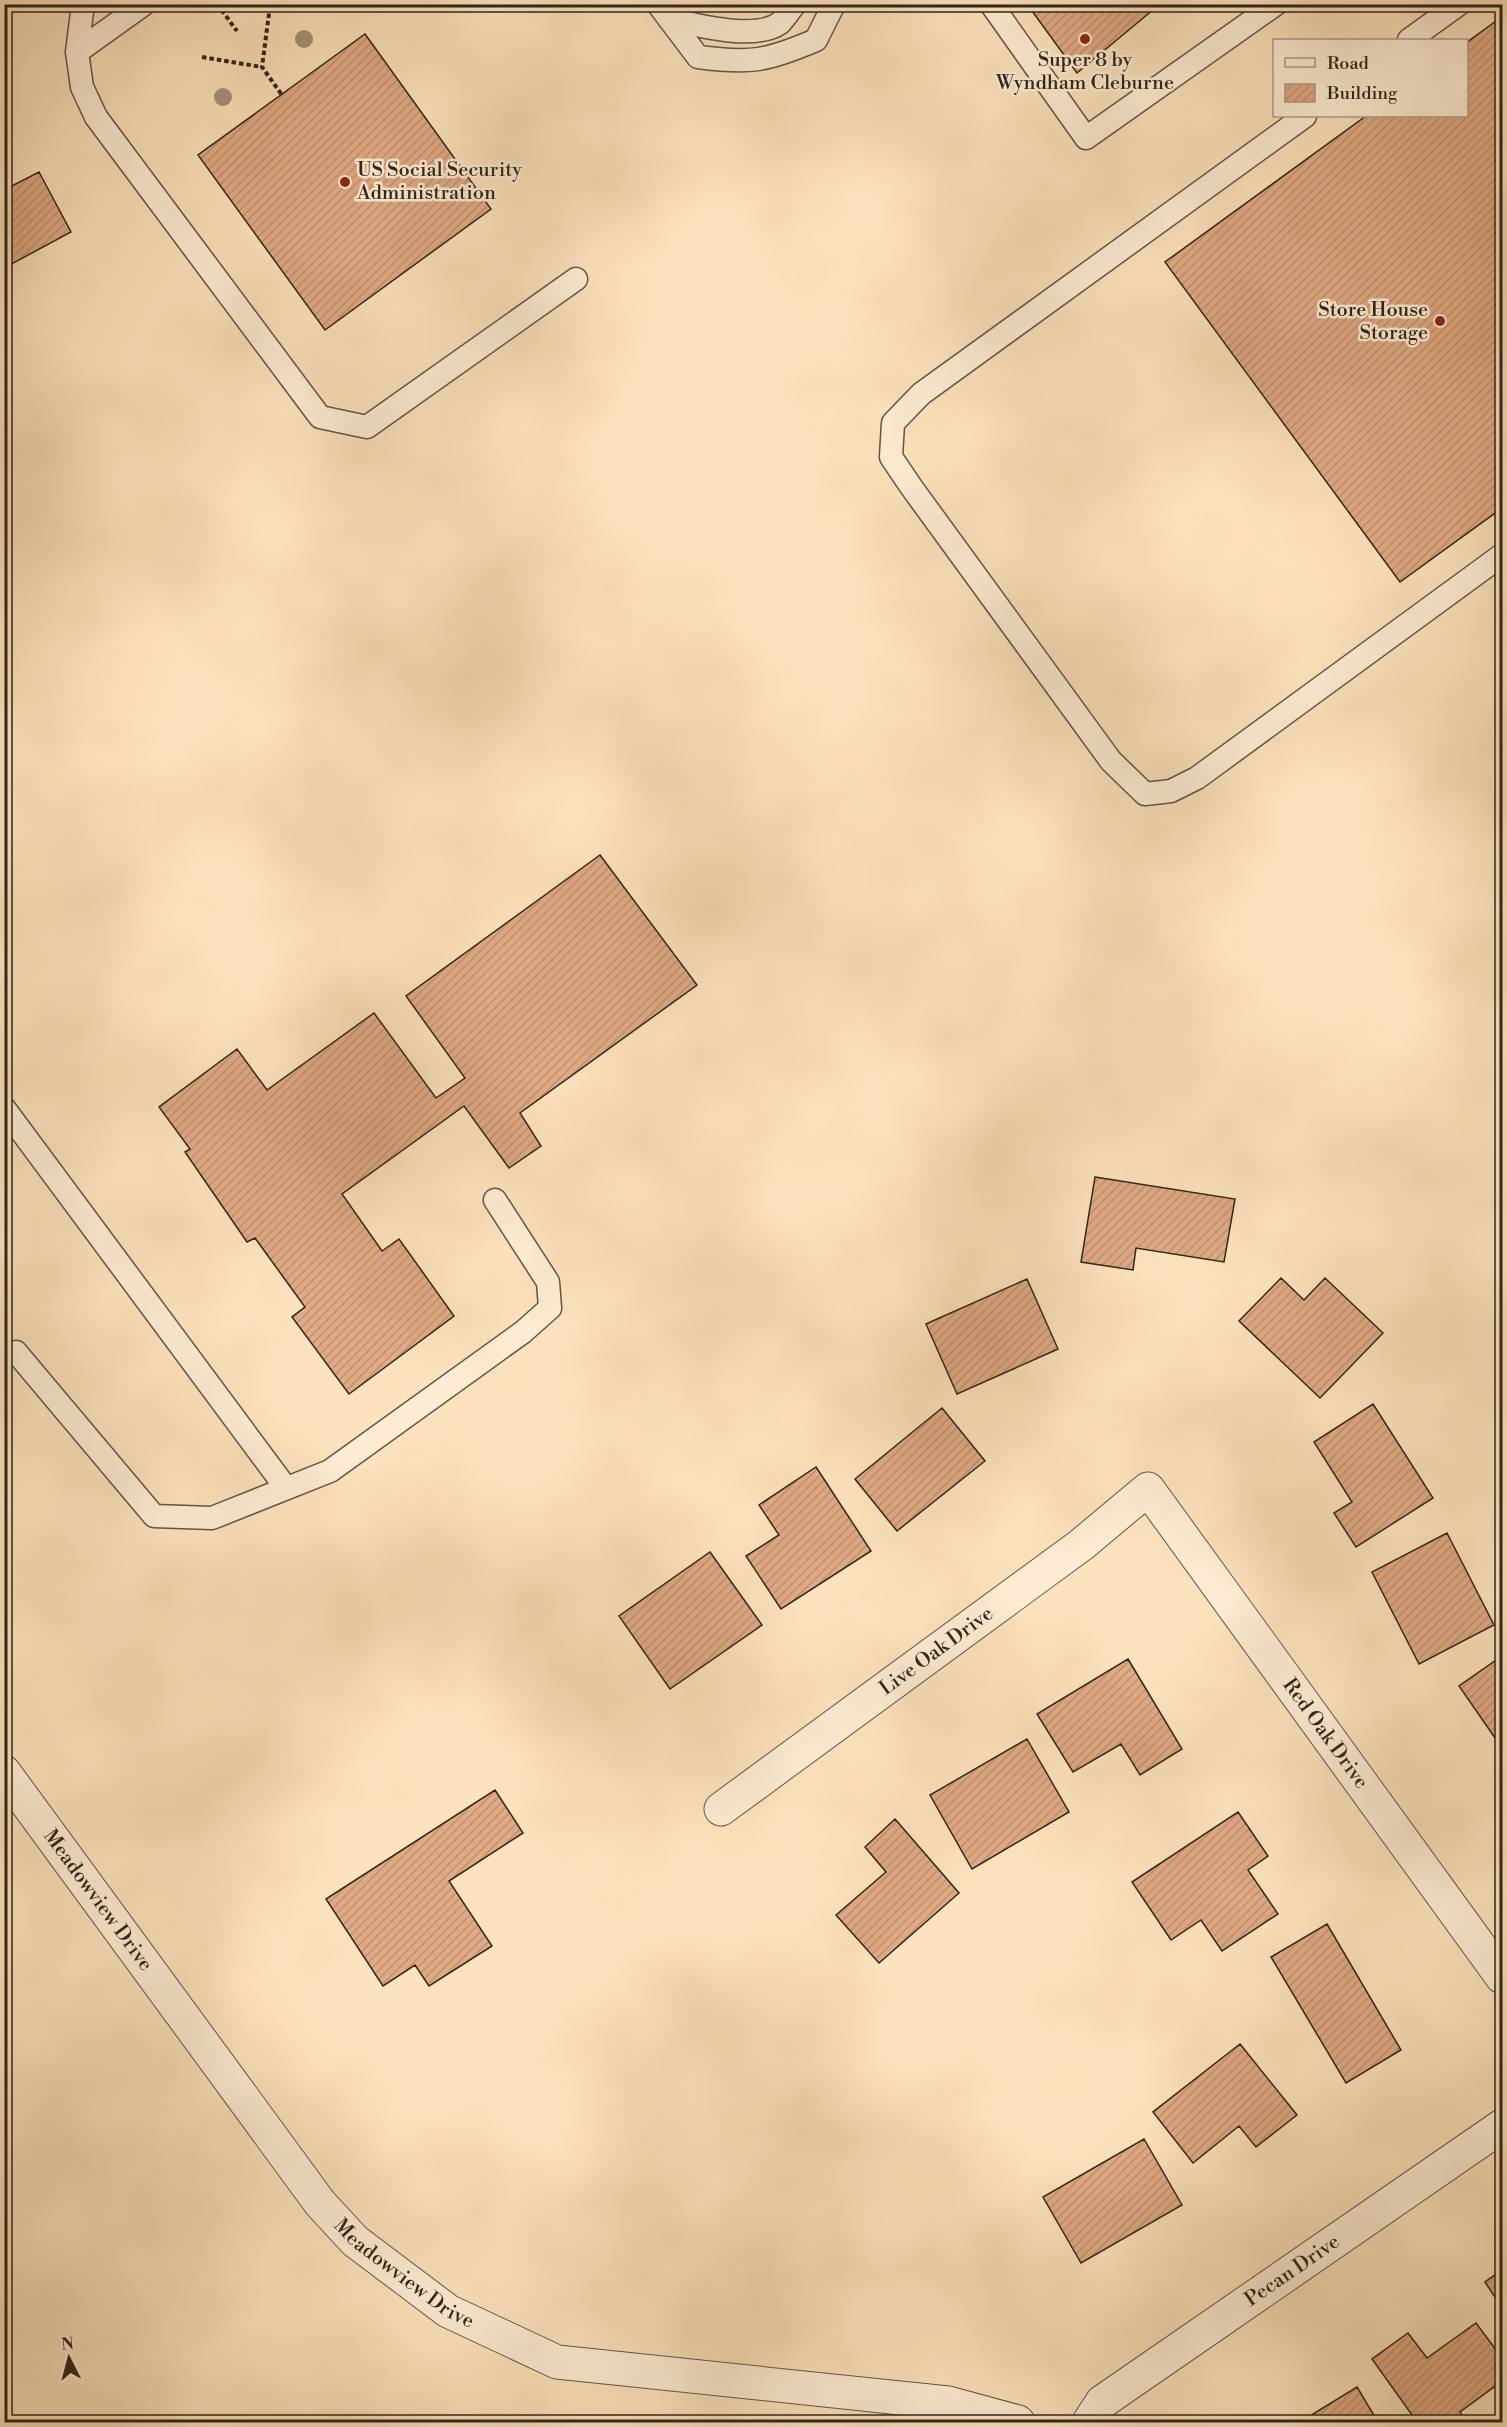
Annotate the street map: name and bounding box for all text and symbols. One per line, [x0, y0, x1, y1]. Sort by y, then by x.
marker: Super 8 by Wyndham Cleburne [1078, 32, 1092, 46]
legend [1273, 39, 1468, 117]
place label: Super 8 by Wyndham Cleburne [995, 48, 1174, 96]
text: Road [1327, 52, 1370, 75]
text: Building [1326, 82, 1398, 105]
place label: US Social Security Administration [356, 158, 522, 206]
marker: US Social Security Administration [338, 175, 352, 189]
place label: Store House Storage [1318, 298, 1428, 346]
marker: Store House Storage [1433, 314, 1447, 328]
street label: Live Oak Drive [874, 1601, 998, 1701]
street label: Red Oak Drive [1277, 1673, 1374, 1794]
street label: Meadowview Drive [38, 1825, 158, 1976]
street label: Meadowview Drive [328, 2214, 478, 2334]
street label: Pecan Drive [1240, 2229, 1345, 2312]
north arrow [39, 2328, 99, 2388]
text: N [60, 2333, 75, 2355]

